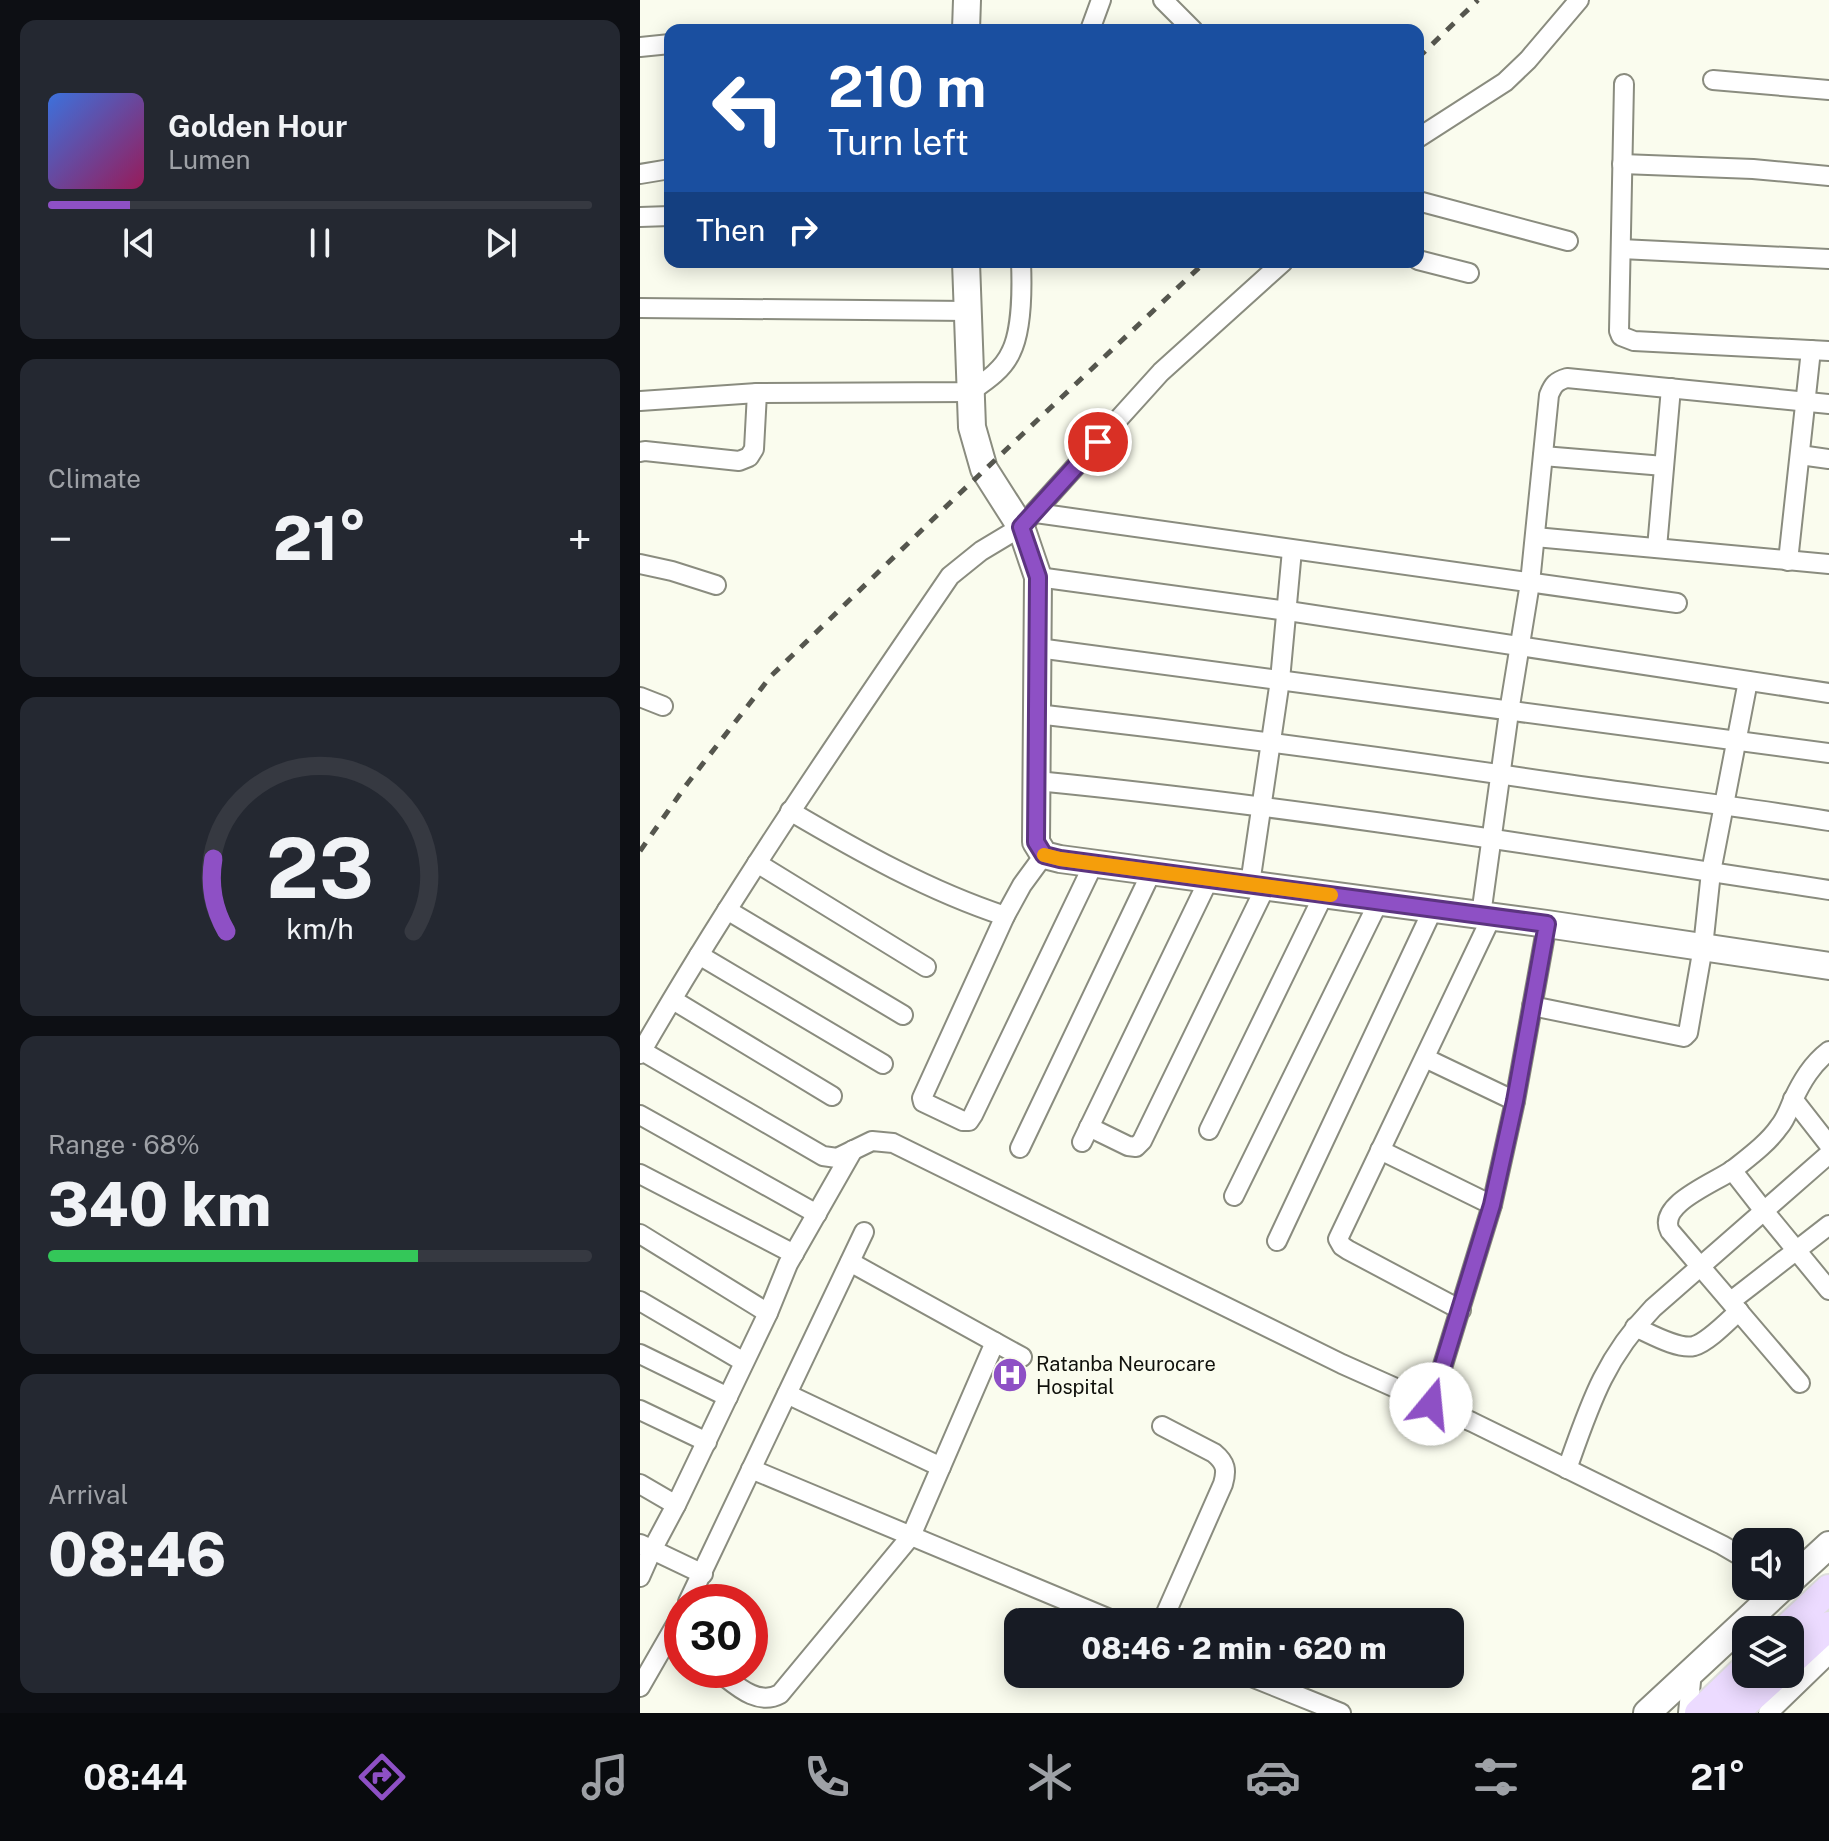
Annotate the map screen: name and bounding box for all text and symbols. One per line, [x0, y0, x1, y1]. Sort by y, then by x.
text: 210 m [828, 54, 986, 120]
icon: left [696, 56, 800, 160]
text: Golden Hour [168, 108, 347, 144]
text: Turn left [828, 121, 969, 163]
text: Lumen [168, 144, 251, 175]
icon: right [781, 208, 825, 252]
text: Then [696, 212, 765, 248]
icon: previous [117, 221, 161, 265]
icon: pause [298, 221, 342, 265]
icon: next [479, 221, 523, 265]
pin [1064, 408, 1132, 476]
icon: arrive [1076, 420, 1120, 464]
text: Climate [48, 463, 141, 494]
text: 21° [273, 503, 367, 574]
text: − [48, 513, 72, 565]
text: + [568, 513, 592, 565]
text: 23 [266, 819, 374, 917]
text: km/h [286, 913, 354, 946]
text: Range · 68% [48, 1129, 200, 1160]
text: 340 km [48, 1169, 271, 1240]
place label: Ratanba Neurocare Hospital [1036, 1352, 1216, 1399]
hospital icon: Ratanba Neurocare Hospital [991, 1356, 1029, 1394]
position arrow [1389, 1362, 1473, 1446]
text: Arrival [48, 1479, 128, 1510]
text: 08:46 [48, 1519, 226, 1590]
map controls [1732, 1528, 1804, 1688]
button: sound [1732, 1528, 1804, 1600]
speed limit sign: 30 [664, 1584, 768, 1688]
button: layers [1732, 1616, 1804, 1688]
text: 08:46 · 2 min · 620 m [1082, 1630, 1386, 1666]
icon: directions [354, 1749, 410, 1805]
icon: music [577, 1749, 633, 1805]
icon: phone [799, 1749, 855, 1805]
icon: climate [1022, 1749, 1078, 1805]
icon: car [1245, 1749, 1301, 1805]
icon: filters [1468, 1749, 1524, 1805]
text: 08:44 [83, 1756, 187, 1798]
text: 21° [1690, 1756, 1746, 1798]

